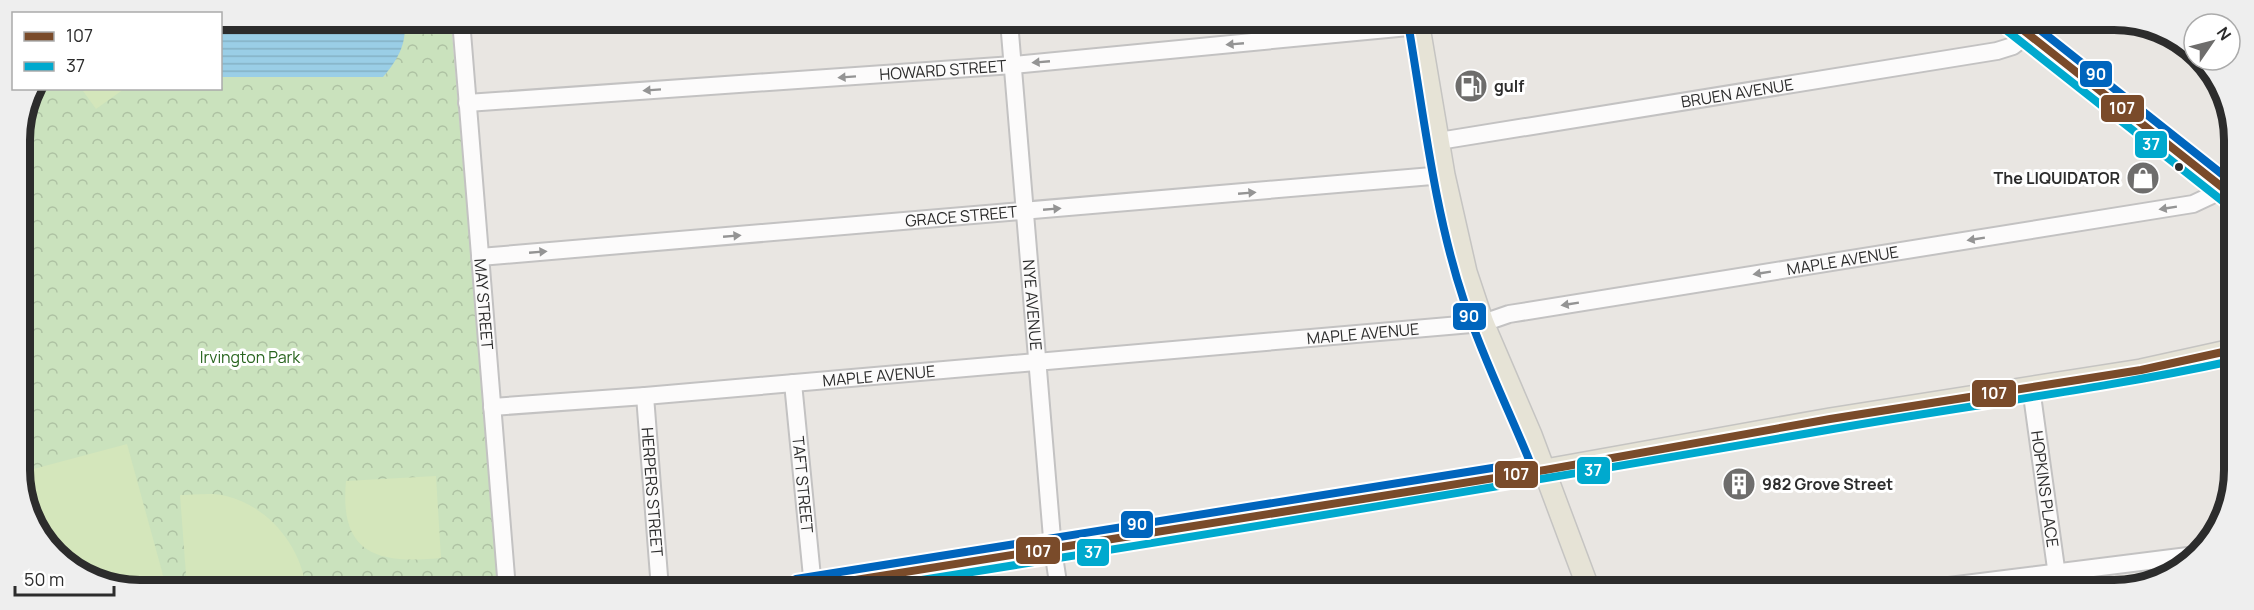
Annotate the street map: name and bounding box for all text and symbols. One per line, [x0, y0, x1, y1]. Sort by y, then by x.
legend [12, 12, 222, 90]
north arrow [2182, 12, 2242, 72]
text: N [2212, 22, 2237, 44]
text: 107 [66, 23, 93, 47]
one-way arrow [1226, 39, 1245, 49]
text: 37 [66, 53, 85, 77]
street label: HOWARD STREET [879, 54, 1008, 85]
one-way arrow [1032, 57, 1051, 67]
line badge: 90 [2079, 60, 2113, 88]
text: 90 [2086, 63, 2106, 85]
fuel station icon: gulf [1453, 68, 1489, 104]
one-way arrow [837, 72, 856, 82]
street label: BRUEN AVENUE [1679, 73, 1795, 113]
place label: gulf [1494, 75, 1524, 97]
one-way arrow [643, 86, 662, 95]
line badge: 107 [2100, 94, 2145, 123]
text: 107 [2109, 97, 2135, 119]
line badge: 37 [2134, 130, 2168, 159]
text: 37 [2142, 133, 2160, 155]
shop icon: The LIQUIDATOR [2125, 160, 2161, 196]
unlabelled marker [2173, 161, 2185, 173]
place label: The LIQUIDATOR [1994, 167, 2120, 189]
one-way arrow [1237, 188, 1256, 197]
street label: GRACE STREET [904, 200, 1019, 232]
one-way arrow [2159, 204, 2178, 213]
one-way arrow [1043, 205, 1062, 214]
one-way arrow [723, 231, 742, 241]
one-way arrow [1966, 235, 1985, 244]
street label: MAPLE AVENUE [1785, 241, 1900, 280]
one-way arrow [529, 247, 548, 257]
street label: MAY STREET [469, 258, 499, 351]
street label: NYE AVENUE [1018, 259, 1047, 351]
one-way arrow [1753, 269, 1772, 278]
one-way arrow [1560, 300, 1579, 309]
line badge: 90 [1452, 302, 1487, 331]
text: 90 [1459, 305, 1479, 327]
street label: MAPLE AVENUE [1306, 318, 1420, 349]
park label: Irvington Park [200, 346, 301, 368]
street label: MAPLE AVENUE [822, 360, 936, 391]
line badge: 107 [1971, 379, 2017, 408]
text: 107 [1981, 382, 2007, 404]
street label: HERPERS STREET [636, 426, 668, 558]
street label: HOPKINS PLACE [2026, 429, 2064, 549]
street label: TAFT STREET [787, 435, 819, 534]
line badge: 37 [1576, 456, 1611, 485]
text: 37 [1584, 459, 1602, 481]
line badge: 107 [1494, 460, 1539, 489]
text: 107 [1503, 463, 1529, 485]
building icon: 982 Grove Street [1721, 466, 1757, 502]
place label: 982 Grove Street [1762, 473, 1893, 495]
line badge: 90 [1120, 510, 1154, 539]
text: 90 [1127, 513, 1147, 535]
line badge: 107 [1015, 536, 1061, 565]
line badge: 37 [1076, 538, 1110, 567]
text: 107 [1025, 540, 1051, 562]
text: 37 [1084, 541, 1102, 563]
scale bar [15, 559, 114, 597]
text: 50 m [24, 567, 64, 591]

